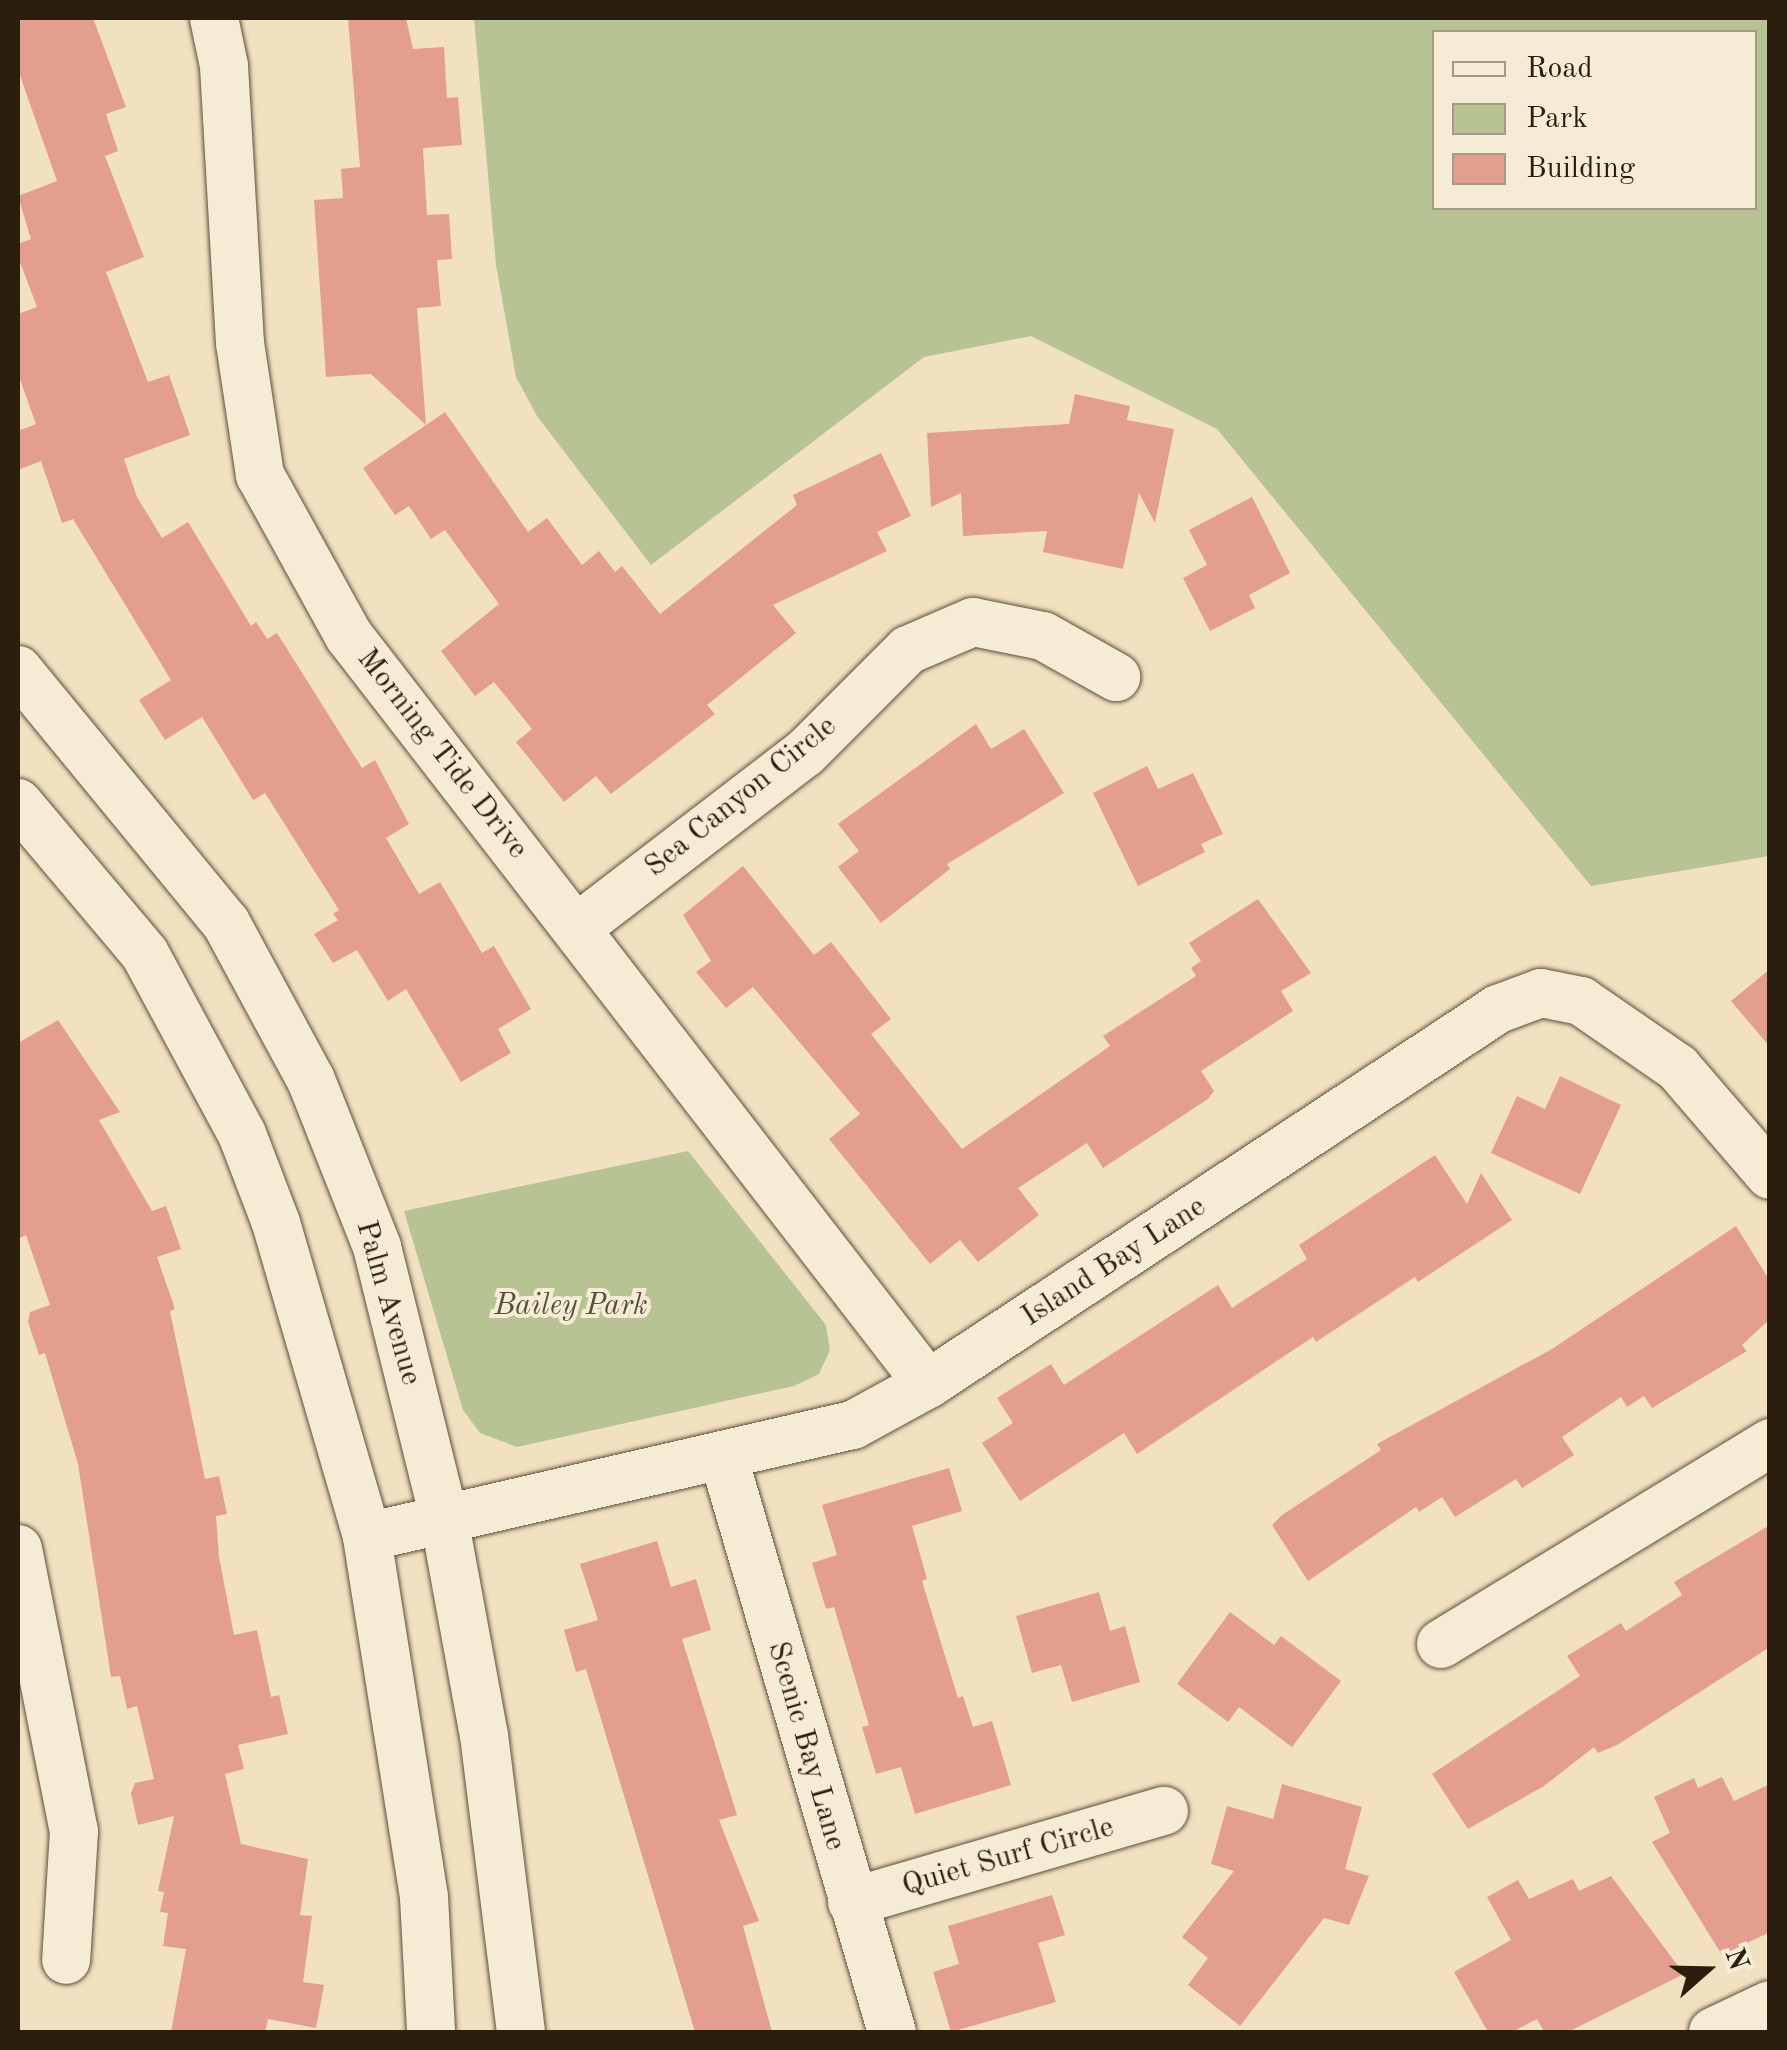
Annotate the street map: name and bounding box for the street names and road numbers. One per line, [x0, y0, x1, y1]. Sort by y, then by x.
street label: Morning Tide Drive [349, 642, 535, 866]
street label: Sea Canyon Circle [638, 709, 844, 885]
street label: Island Bay Lane [1015, 1189, 1213, 1335]
street label: Palm Avenue [347, 1217, 429, 1389]
street label: Scenic Bay Lane [759, 1637, 853, 1855]
street label: Quiet Surf Circle [898, 1810, 1118, 1904]

